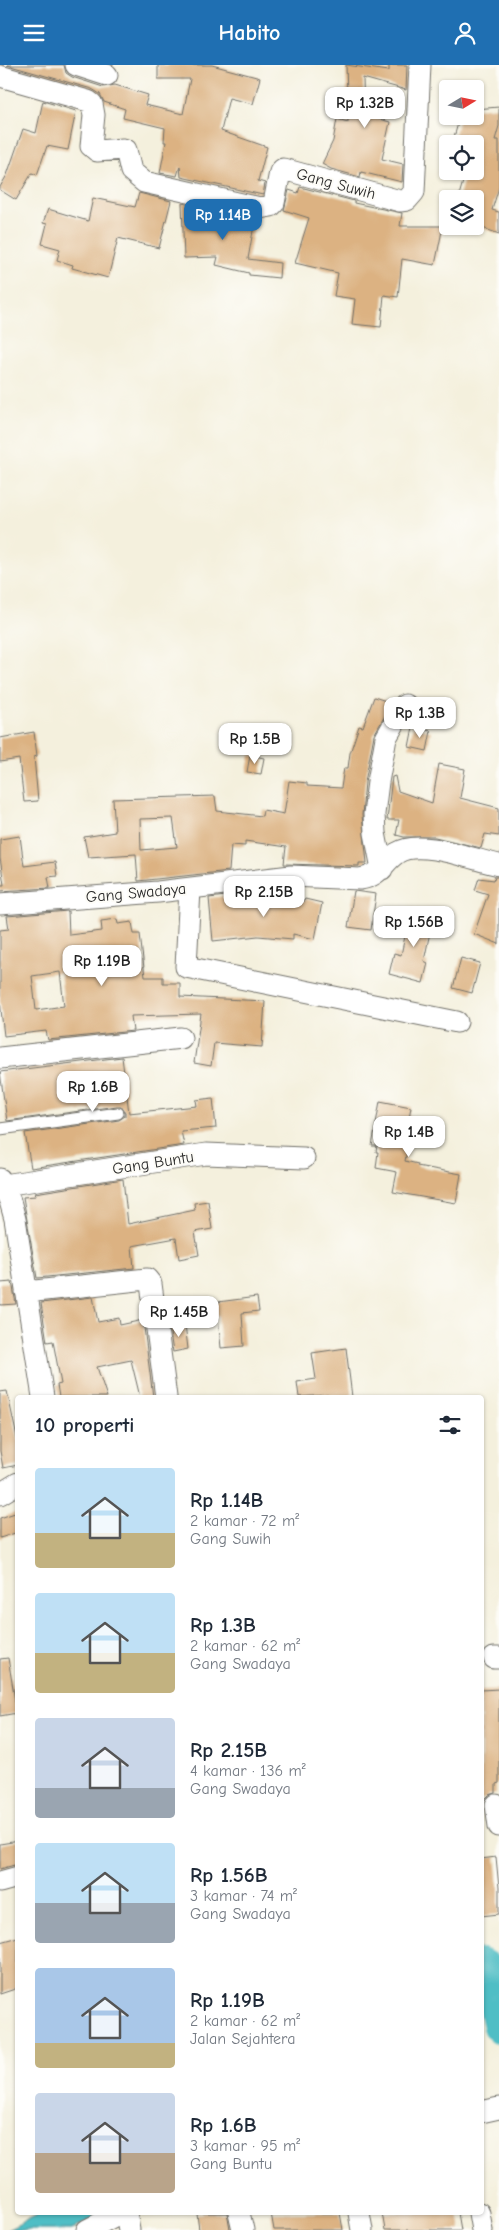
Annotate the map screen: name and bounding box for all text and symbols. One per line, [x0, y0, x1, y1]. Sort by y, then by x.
icon: menu [20, 19, 48, 47]
icon: person [451, 19, 479, 47]
text: Habito [219, 20, 280, 46]
north arrow [439, 80, 484, 125]
map controls [439, 80, 484, 235]
pin: Rp 1.32B [313, 87, 417, 129]
text: Rp 1.32B [336, 94, 394, 112]
button: locate [439, 135, 484, 180]
street label: Gang Suwih [294, 165, 378, 203]
button: layers [439, 190, 484, 235]
pin: Rp 1.14B [171, 199, 275, 241]
text: Rp 1.14B [195, 206, 251, 224]
pin: Rp 1.3B [374, 697, 466, 739]
text: Rp 1.3B [395, 704, 445, 722]
pin: Rp 1.5B [209, 723, 301, 765]
text: Rp 1.5B [230, 730, 280, 748]
pin: Rp 2.15B [212, 875, 316, 918]
street label: Gang Swadaya [85, 880, 187, 906]
text: Rp 2.15B [235, 883, 293, 901]
pin: Rp 1.56B [362, 905, 466, 948]
text: Rp 1.56B [384, 913, 444, 931]
pin: Rp 1.19B [50, 945, 154, 987]
text: Rp 1.19B [74, 952, 130, 970]
pin: Rp 1.6B [47, 1071, 139, 1113]
text: Rp 1.6B [68, 1078, 118, 1096]
pin: Rp 1.4B [363, 1115, 455, 1158]
text: Rp 1.4B [384, 1123, 434, 1141]
street label: Gang Buntu [111, 1148, 195, 1178]
pin: Rp 1.45B [127, 1295, 231, 1338]
text: Rp 1.45B [150, 1303, 208, 1321]
icon: filters [436, 1411, 464, 1439]
text: 10 properti [35, 1413, 134, 1437]
icon: home [75, 1488, 135, 1548]
text: Rp 1.14B [190, 1488, 263, 1512]
text: 2 kamar · 72 m² [190, 1512, 299, 1530]
text: Gang Suwih [190, 1530, 271, 1548]
icon: home [75, 1613, 135, 1673]
text: Rp 1.3B [190, 1613, 256, 1637]
text: 2 kamar · 62 m² [190, 1637, 300, 1655]
text: Gang Swadaya [190, 1655, 291, 1673]
icon: home [75, 1738, 135, 1798]
text: Rp 2.15B [190, 1738, 267, 1762]
text: 4 kamar · 136 m² [190, 1762, 306, 1780]
text: Gang Swadaya [190, 1780, 291, 1798]
icon: home [75, 1863, 135, 1923]
text: Rp 1.56B [190, 1863, 268, 1887]
text: 3 kamar · 74 m² [190, 1887, 297, 1905]
text: Gang Swadaya [190, 1905, 291, 1923]
icon: home [75, 1988, 135, 2048]
text: Rp 1.19B [190, 1988, 265, 2012]
text: 2 kamar · 62 m² [190, 2012, 300, 2030]
text: Jalan Sejahtera [190, 2030, 295, 2048]
icon: home [75, 2113, 135, 2173]
text: Rp 1.6B [190, 2113, 257, 2137]
text: 3 kamar · 95 m² [190, 2137, 300, 2155]
text: Gang Buntu [190, 2155, 272, 2173]

